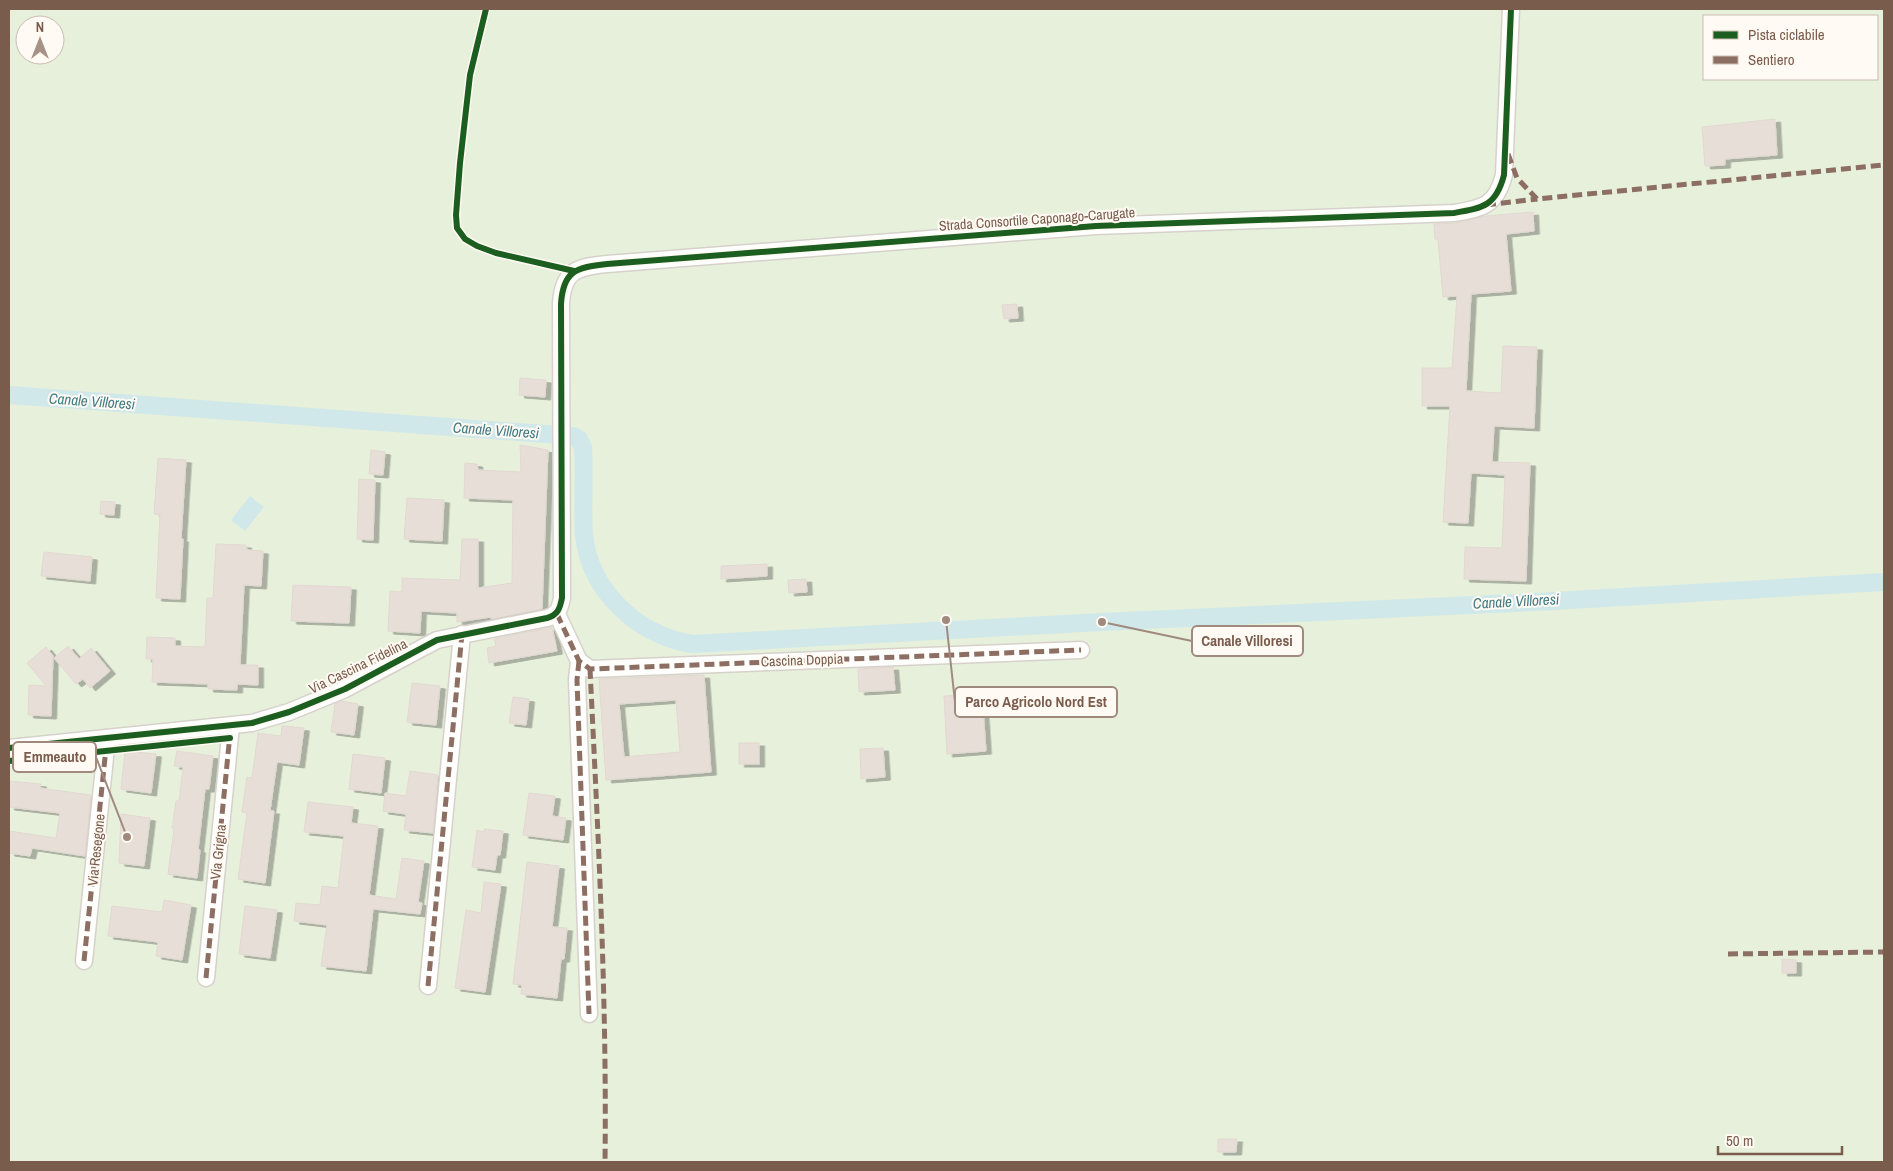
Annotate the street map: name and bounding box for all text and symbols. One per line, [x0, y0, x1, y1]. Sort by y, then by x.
north arrow [15, 15, 65, 65]
legend [1703, 15, 1878, 80]
text: N [36, 18, 44, 36]
text: Pista ciclabile [1748, 24, 1825, 45]
text: Sentiero [1748, 49, 1795, 70]
street label: Strada Consortile Caponago-Carugate [938, 203, 1136, 235]
water label: Canale Villoresi [48, 388, 136, 415]
water label: Canale Villoresi [452, 417, 540, 444]
water label: Canale Villoresi [1472, 588, 1560, 614]
callout: Canale Villoresi [1192, 626, 1303, 656]
text: Canale Villoresi [1201, 630, 1293, 651]
street label: Via Cascina Fidelina [306, 634, 411, 698]
street label: Cascina Doppia [761, 650, 844, 670]
callout: Parco Agricolo Nord Est [955, 687, 1117, 717]
text: Parco Agricolo Nord Est [965, 691, 1107, 712]
callout: Emmeauto [13, 742, 96, 772]
text: Emmeauto [24, 746, 86, 767]
street label: Via Resegone [83, 813, 109, 887]
street label: Via Grigna [206, 823, 230, 880]
scale bar [1718, 1124, 1842, 1156]
text: 50 m [1726, 1130, 1753, 1151]

